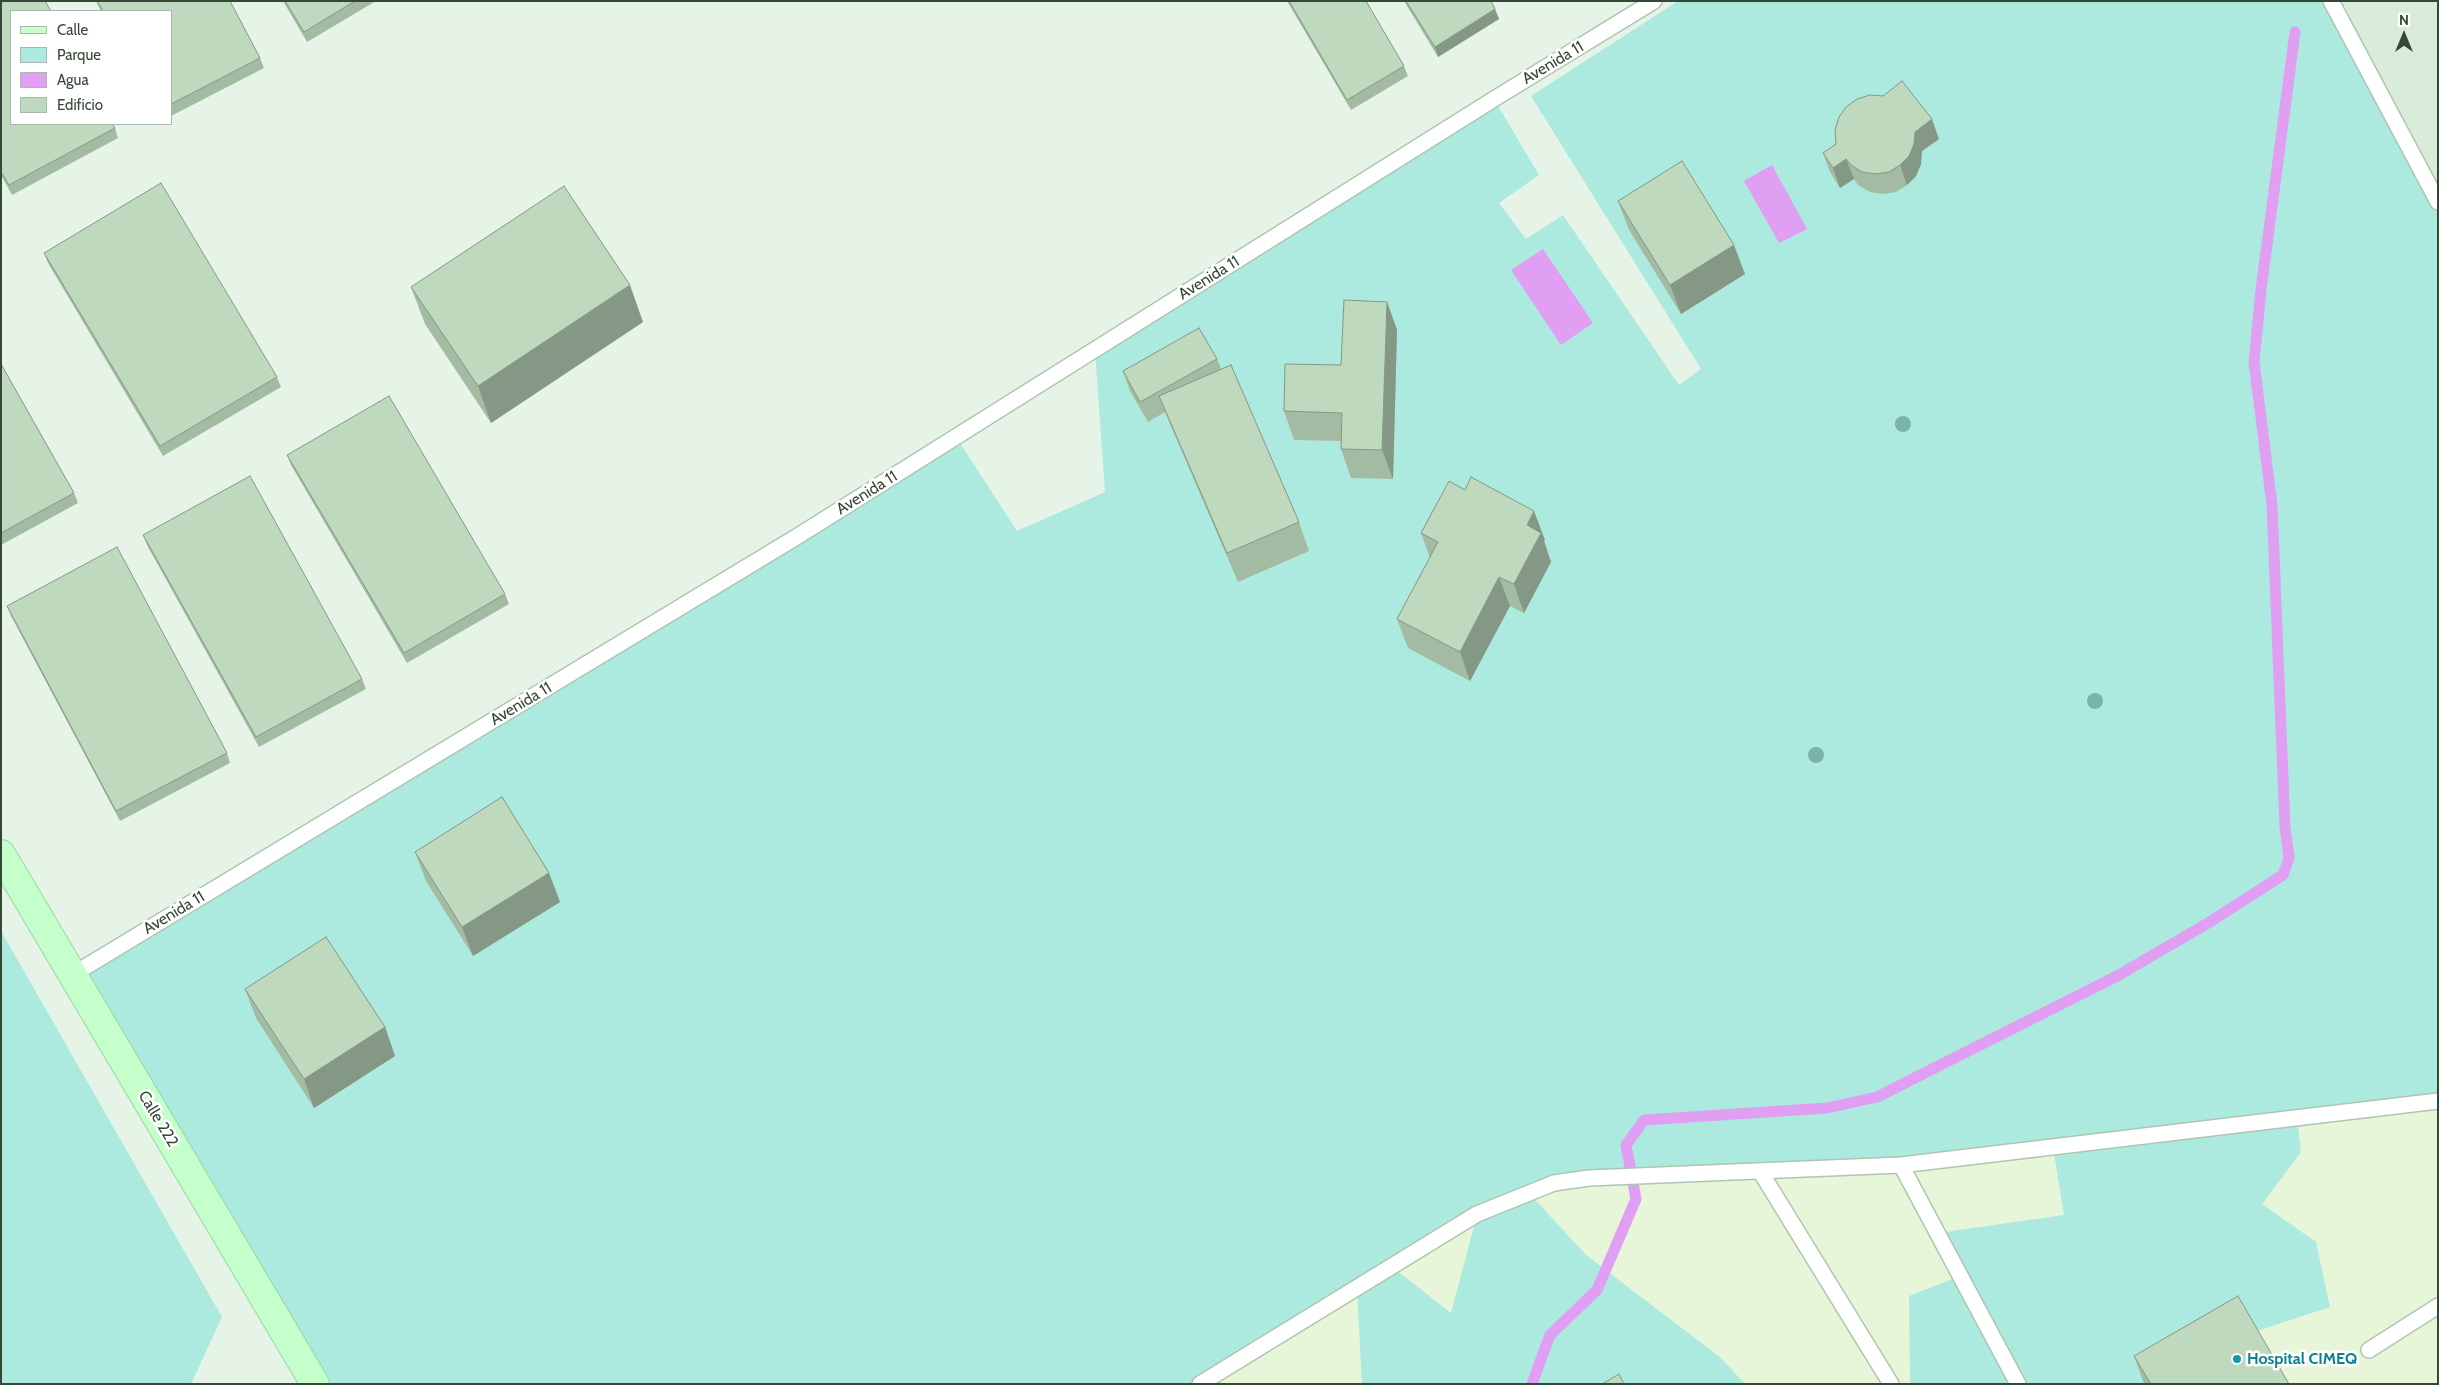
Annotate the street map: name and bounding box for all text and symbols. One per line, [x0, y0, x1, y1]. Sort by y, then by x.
legend [10, 10, 172, 125]
north arrow [2379, 10, 2429, 60]
text: N [2399, 11, 2409, 29]
text: Calle [57, 21, 88, 39]
street label: Avenida 11 [1519, 37, 1587, 89]
text: Parque [57, 46, 101, 64]
text: Agua [57, 71, 89, 89]
text: Edificio [57, 96, 103, 114]
street label: Avenida 11 [1175, 252, 1243, 304]
street label: Avenida 11 [833, 467, 901, 519]
street label: Avenida 11 [487, 678, 555, 730]
street label: Avenida 11 [140, 887, 208, 939]
street label: Calle 222 [134, 1088, 182, 1150]
place label: Hospital CIMEQ [2247, 1349, 2357, 1369]
marker: Hospital CIMEQ [2231, 1353, 2243, 1365]

